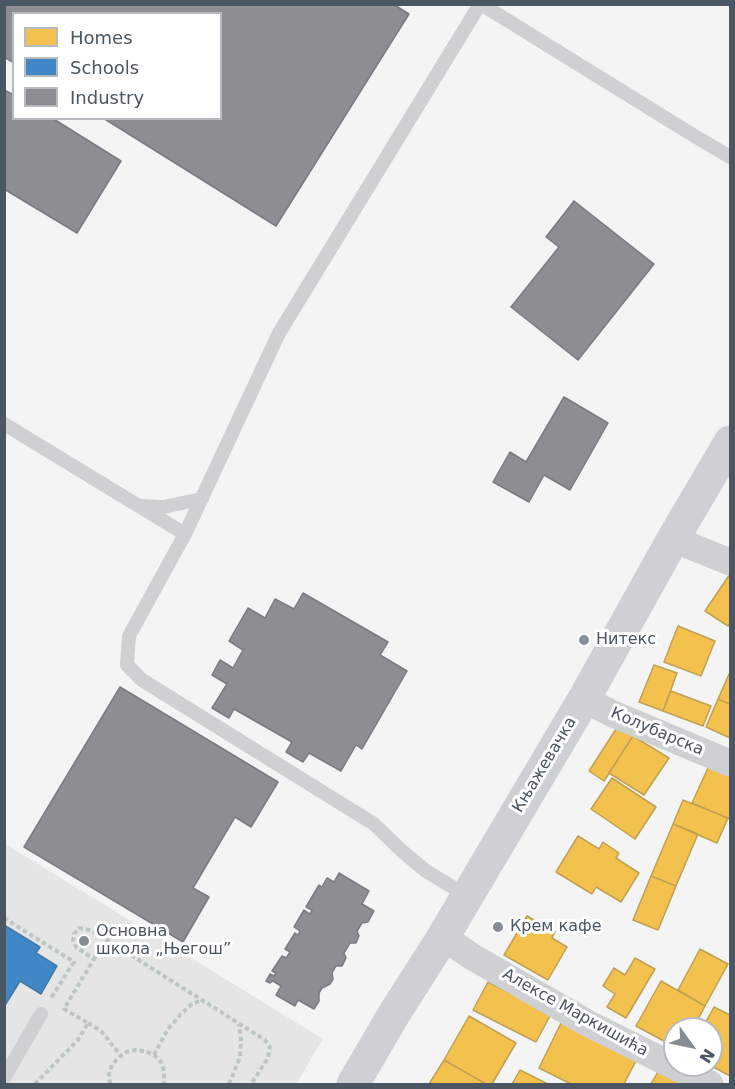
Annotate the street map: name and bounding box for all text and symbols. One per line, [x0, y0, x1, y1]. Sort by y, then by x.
legend [12, 12, 222, 120]
text: Homes [70, 27, 133, 48]
text: Schools [70, 57, 139, 78]
text: Industry [70, 87, 144, 108]
place label: Нитекс [596, 630, 656, 650]
marker: Нитекс [577, 633, 591, 647]
street label: Колубарска [608, 704, 706, 760]
street label: Књажевачка [509, 714, 581, 816]
place label: Крем кафе [510, 917, 602, 937]
marker: Крем кафе [491, 920, 505, 934]
place label: Основна школа „Његош” [96, 922, 231, 960]
marker: Основна школа „Његош” [77, 934, 91, 948]
street label: Алексе Маркишића [499, 965, 651, 1061]
north arrow [663, 1017, 723, 1077]
text: N [695, 1045, 718, 1067]

